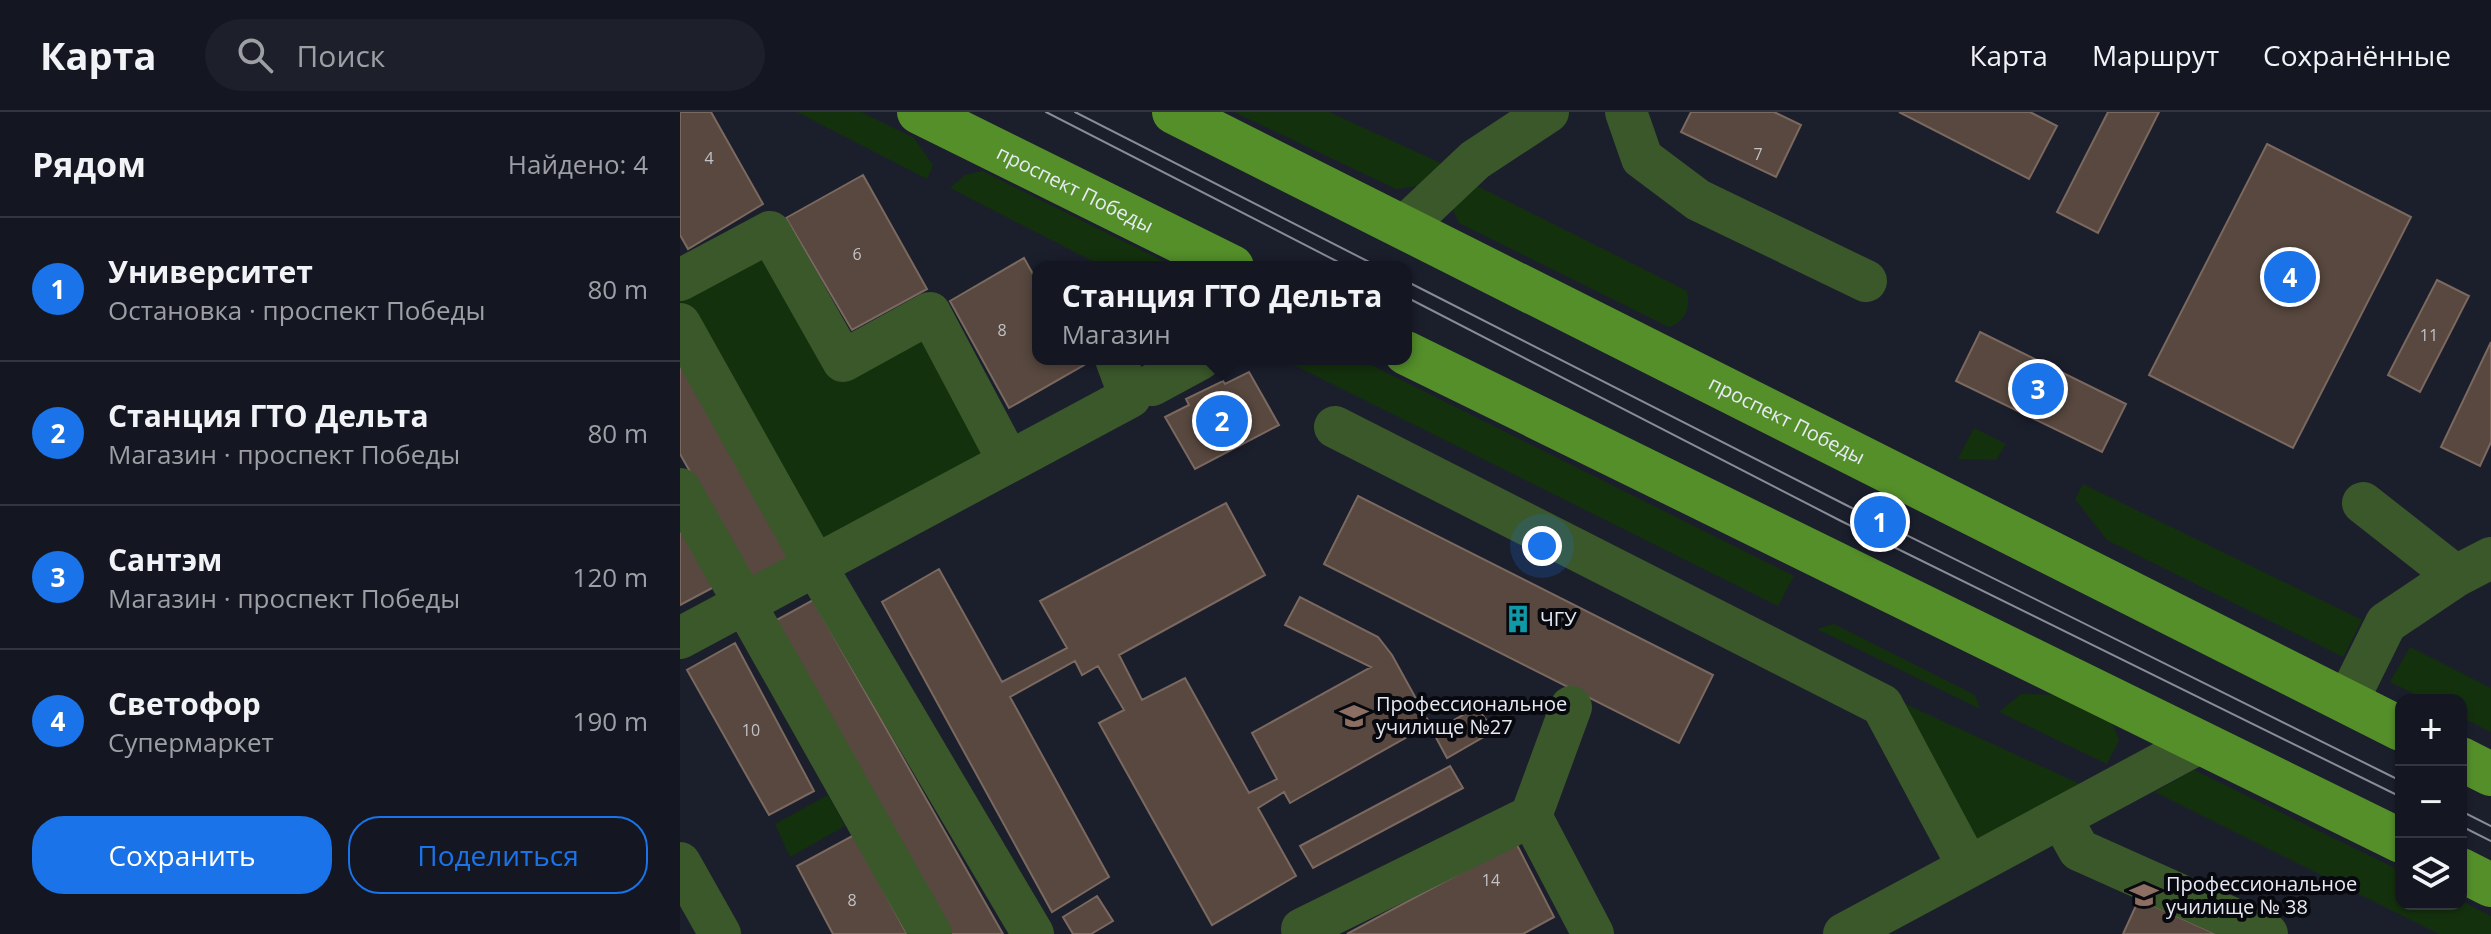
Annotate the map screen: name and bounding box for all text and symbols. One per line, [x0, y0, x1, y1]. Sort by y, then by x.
search box [205, 19, 765, 91]
text: Карта [40, 29, 157, 81]
icon: search [233, 33, 277, 77]
text: Поиск [297, 35, 385, 76]
text: Карта [1969, 36, 2048, 74]
text: Маршрут [2092, 36, 2219, 74]
text: Сохранённые [2263, 36, 2451, 74]
street label: проспект Победы [992, 139, 1158, 239]
text: Рядом [32, 141, 146, 187]
house number: 7 [1753, 143, 1763, 165]
text: Найдено: 4 [508, 146, 648, 182]
house number: 4 [704, 147, 714, 169]
house number: 6 [852, 243, 862, 265]
pin: 4 [2264, 247, 2316, 307]
text: Университет [108, 251, 313, 292]
popup [1032, 261, 1412, 365]
text: 1 [51, 271, 65, 307]
text: 80 m [587, 271, 648, 307]
text: Станция ГТО Дельта [1062, 275, 1382, 316]
text: Остановка · проспект Победы [108, 292, 485, 328]
text: Магазин [1062, 316, 1171, 352]
house number: 8 [997, 319, 1007, 341]
house number: 11 [2420, 324, 2438, 346]
pin: 3 [2012, 359, 2064, 419]
street label: проспект Победы [1704, 369, 1870, 470]
pin: 2 [1196, 391, 1248, 451]
text: Станция ГТО Дельта [108, 395, 429, 436]
text: 2 [51, 415, 65, 451]
text: 80 m [587, 415, 648, 451]
text: Магазин · проспект Победы [108, 436, 460, 472]
pin: 1 [1854, 492, 1906, 552]
your location [1522, 526, 1562, 566]
text: Сантэм [108, 539, 222, 580]
text: 3 [51, 559, 65, 595]
text: 120 m [573, 559, 648, 595]
text: Магазин · проспект Победы [108, 580, 460, 616]
building icon: ЧГУ [1503, 604, 1533, 634]
place label: ЧГУ [1540, 605, 1577, 632]
text: Светофор [108, 683, 261, 724]
place label: Профессиональное училище №27 [1376, 690, 1567, 740]
map controls [2395, 694, 2467, 910]
button: + [2395, 694, 2467, 766]
school or university icon: Профессиональное училище №27 [1339, 701, 1369, 731]
text: 4 [51, 703, 65, 739]
text: 190 m [573, 703, 648, 739]
house number: 10 [742, 719, 760, 741]
text: Супермаркет [108, 724, 274, 760]
button: − [2395, 766, 2467, 838]
button: Сохранить [32, 816, 332, 894]
button: Поделиться [348, 816, 648, 894]
button: layers [2395, 838, 2467, 910]
house number: 14 [1482, 869, 1500, 891]
place label: Профессиональное училище № 38 [2166, 870, 2357, 920]
school or university icon: Профессиональное училище № 38 [2129, 880, 2159, 910]
house number: 8 [847, 889, 857, 911]

